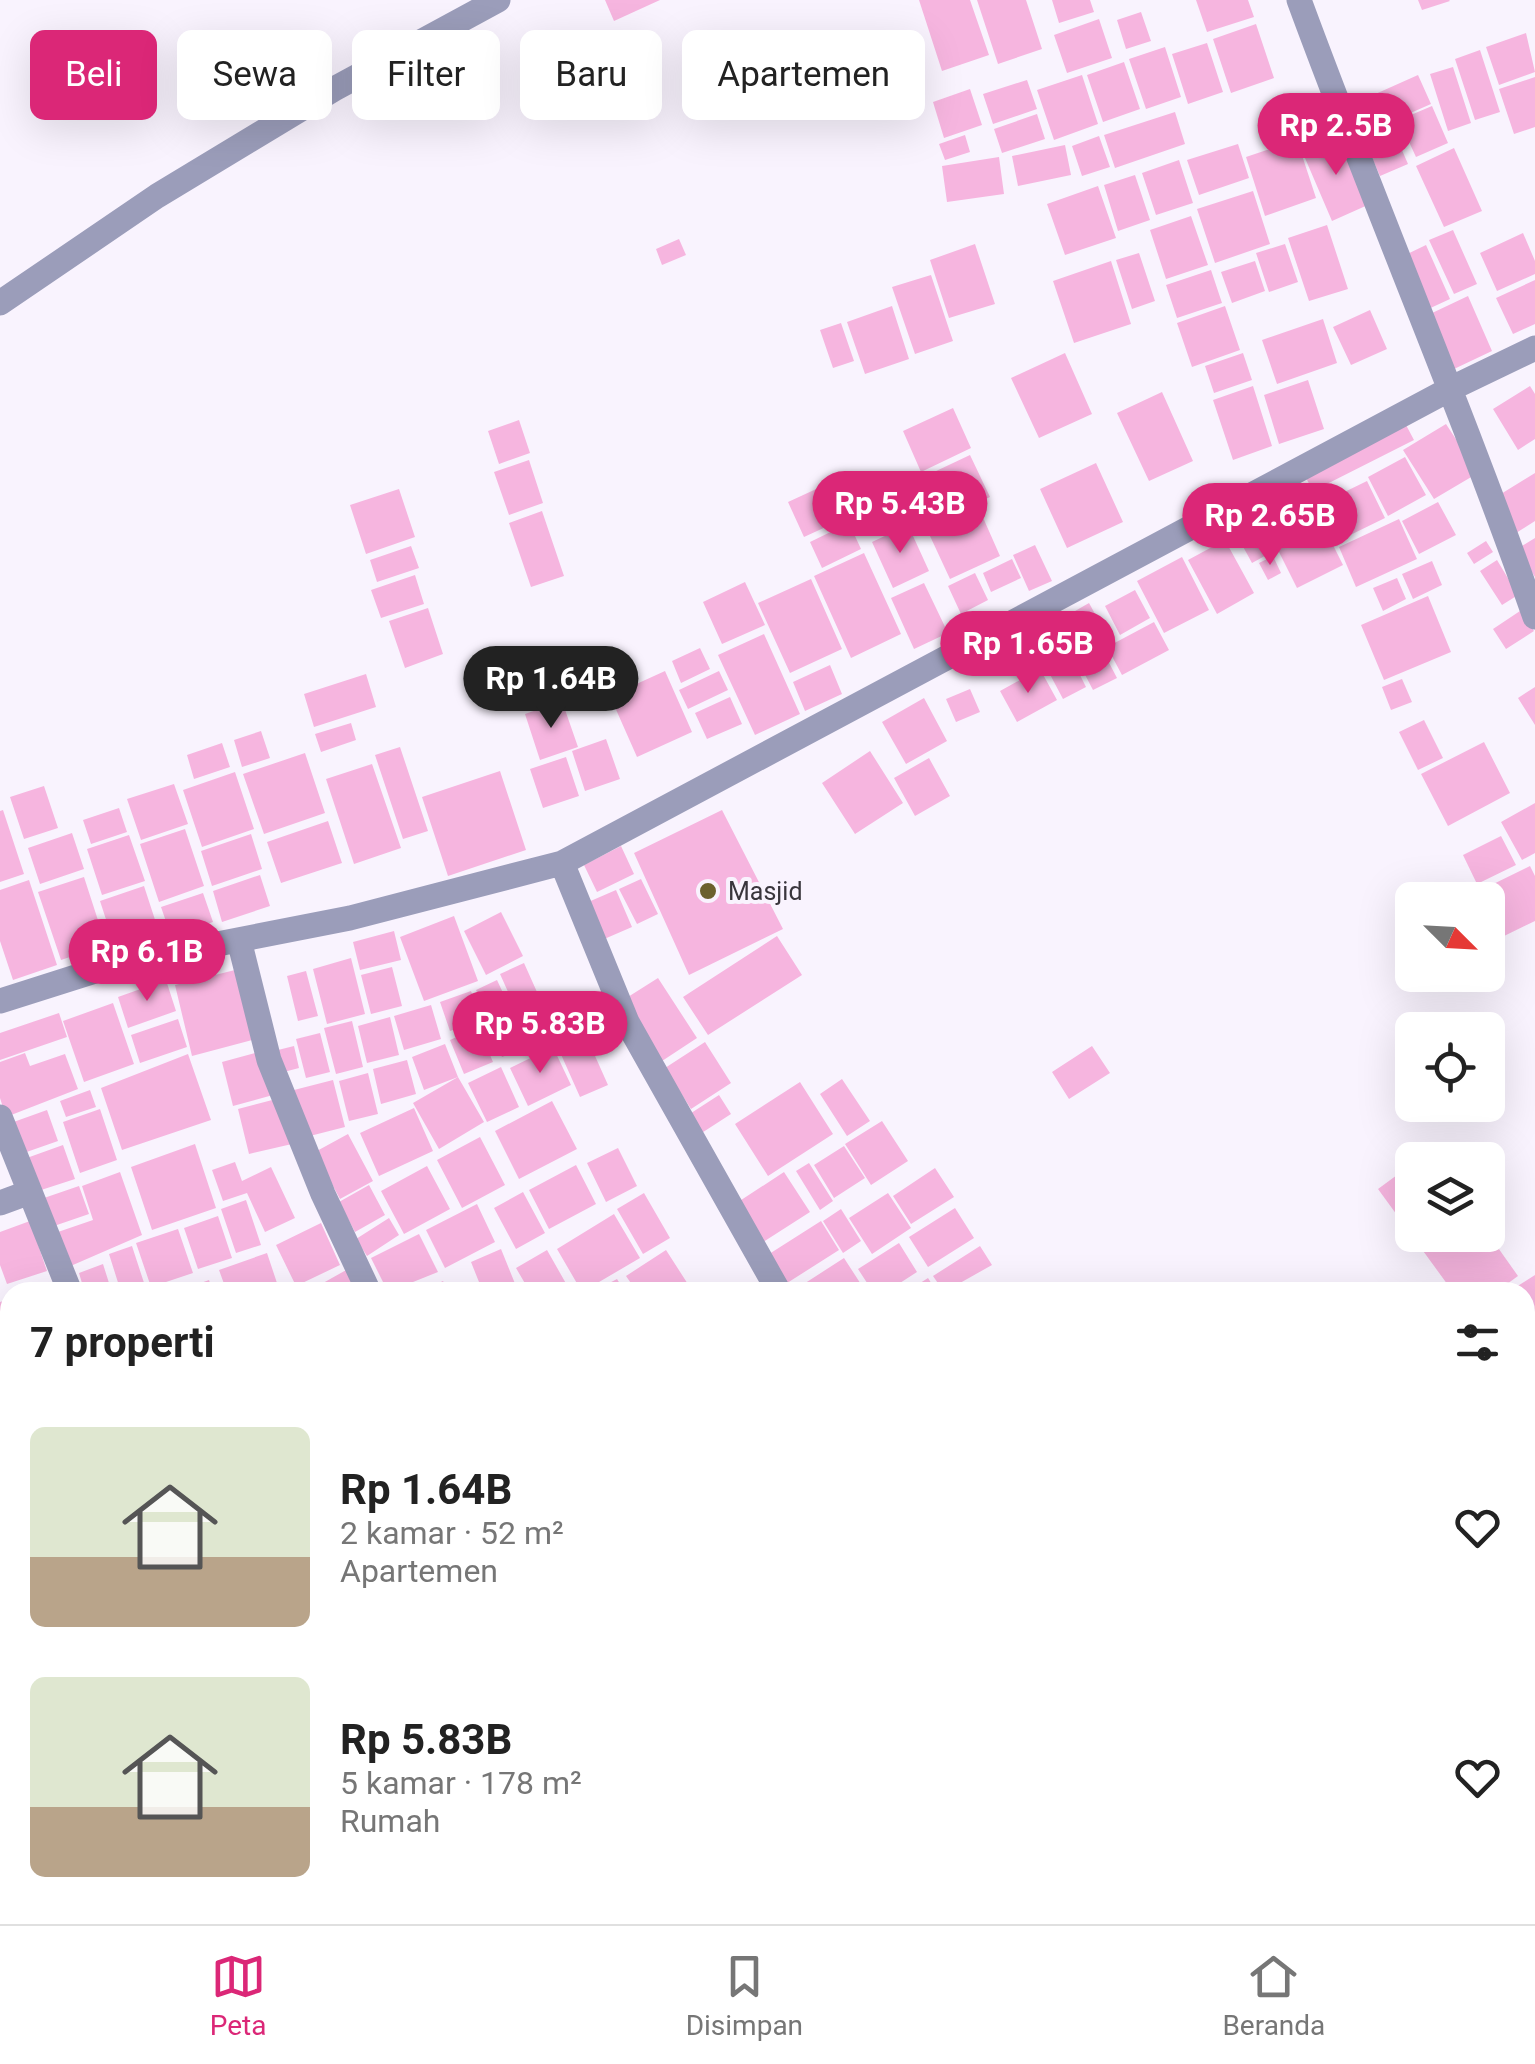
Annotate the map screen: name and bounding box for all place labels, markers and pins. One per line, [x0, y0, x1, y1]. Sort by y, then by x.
pin: Rp 2.5B [1244, 93, 1428, 178]
pin: Rp 5.43B [797, 471, 1003, 556]
pin: Rp 2.65B [1167, 483, 1373, 568]
pin: Rp 1.65B [925, 611, 1131, 696]
pin: Rp 1.64B [448, 646, 654, 731]
place label: Masjid [728, 877, 803, 906]
marker: Masjid [697, 880, 719, 902]
pin: Rp 6.1B [55, 919, 239, 1004]
pin: Rp 5.83B [437, 991, 643, 1076]

